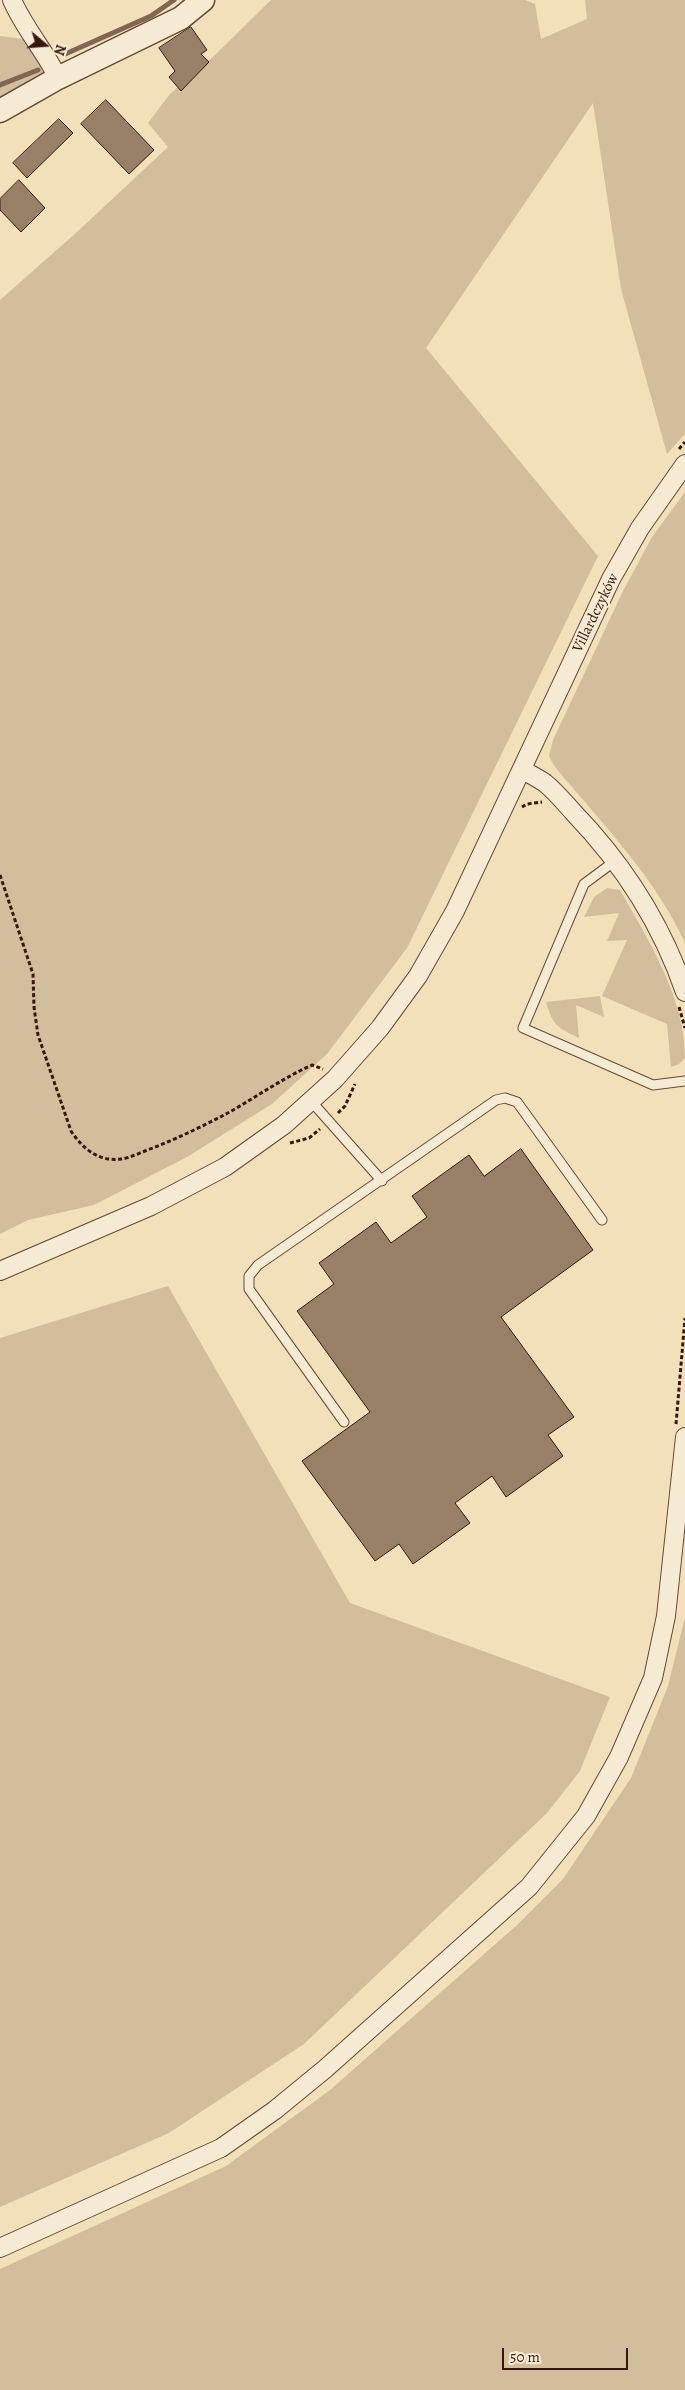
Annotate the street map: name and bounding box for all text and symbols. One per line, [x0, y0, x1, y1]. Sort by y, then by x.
north arrow [20, 20, 70, 70]
text: N [49, 42, 70, 58]
street label: Villardczyków [569, 571, 623, 655]
scale bar [505, 2338, 631, 2370]
text: 50 m [510, 2347, 540, 2367]

